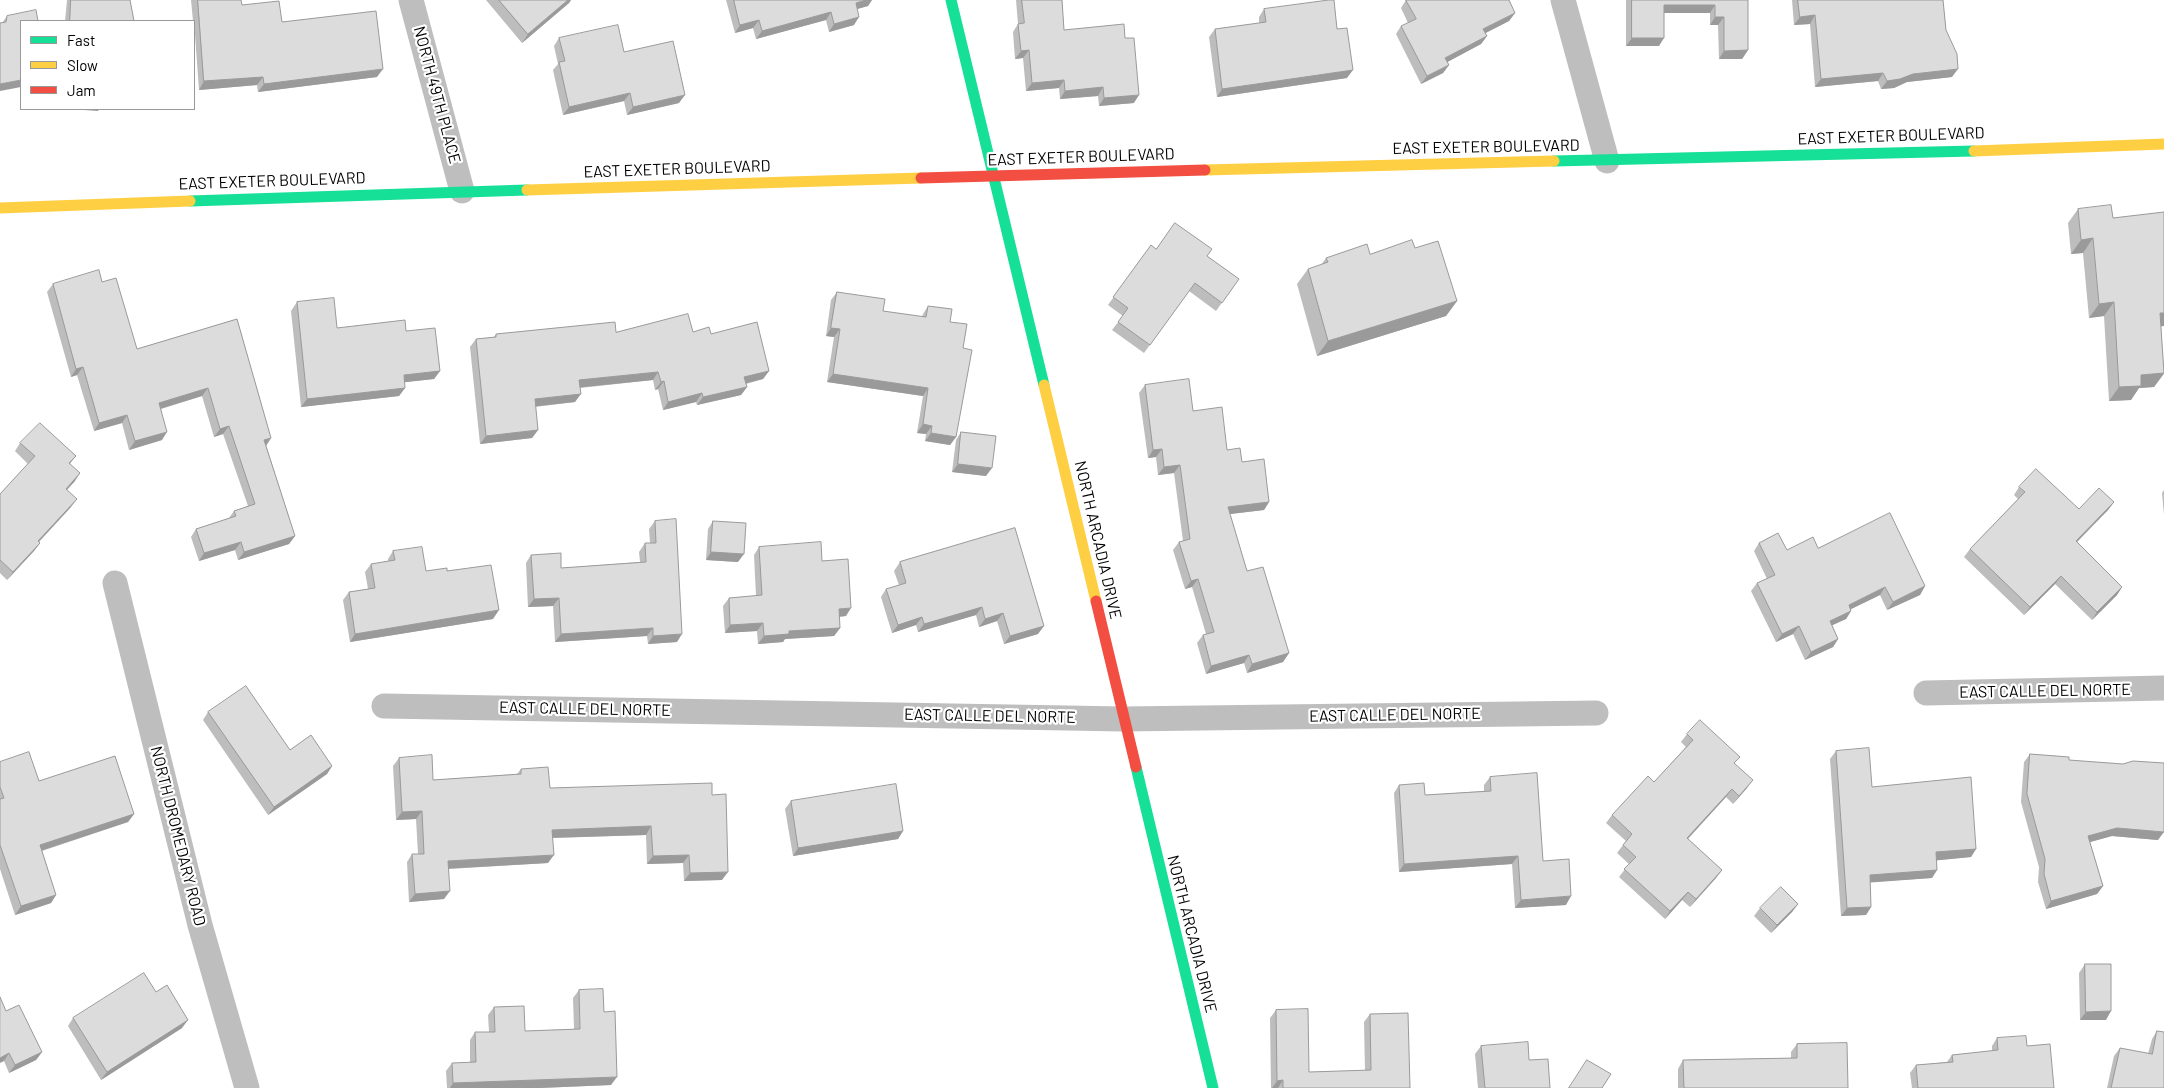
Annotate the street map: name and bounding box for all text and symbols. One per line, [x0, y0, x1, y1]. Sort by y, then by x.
legend [20, 20, 195, 110]
street label: NORTH 49TH PLACE [409, 24, 465, 166]
text: Fast [67, 31, 95, 49]
text: Slow [67, 56, 98, 74]
text: Jam [67, 81, 96, 99]
street label: EAST EXETER BOULEVARD [1797, 123, 1985, 149]
street label: EAST EXETER BOULEVARD [1392, 136, 1580, 158]
street label: EAST EXETER BOULEVARD [987, 144, 1175, 170]
street label: EAST EXETER BOULEVARD [583, 156, 771, 182]
street label: EAST EXETER BOULEVARD [178, 168, 366, 194]
street label: NORTH ARCADIA DRIVE [1070, 459, 1126, 621]
street label: EAST CALLE DEL NORTE [1959, 680, 2131, 702]
street label: EAST CALLE DEL NORTE [499, 698, 671, 720]
street label: EAST CALLE DEL NORTE [1309, 704, 1481, 726]
street label: EAST CALLE DEL NORTE [904, 705, 1076, 727]
street label: NORTH DROMEDARY ROAD [146, 744, 210, 928]
street label: NORTH ARCADIA DRIVE [1163, 853, 1221, 1015]

